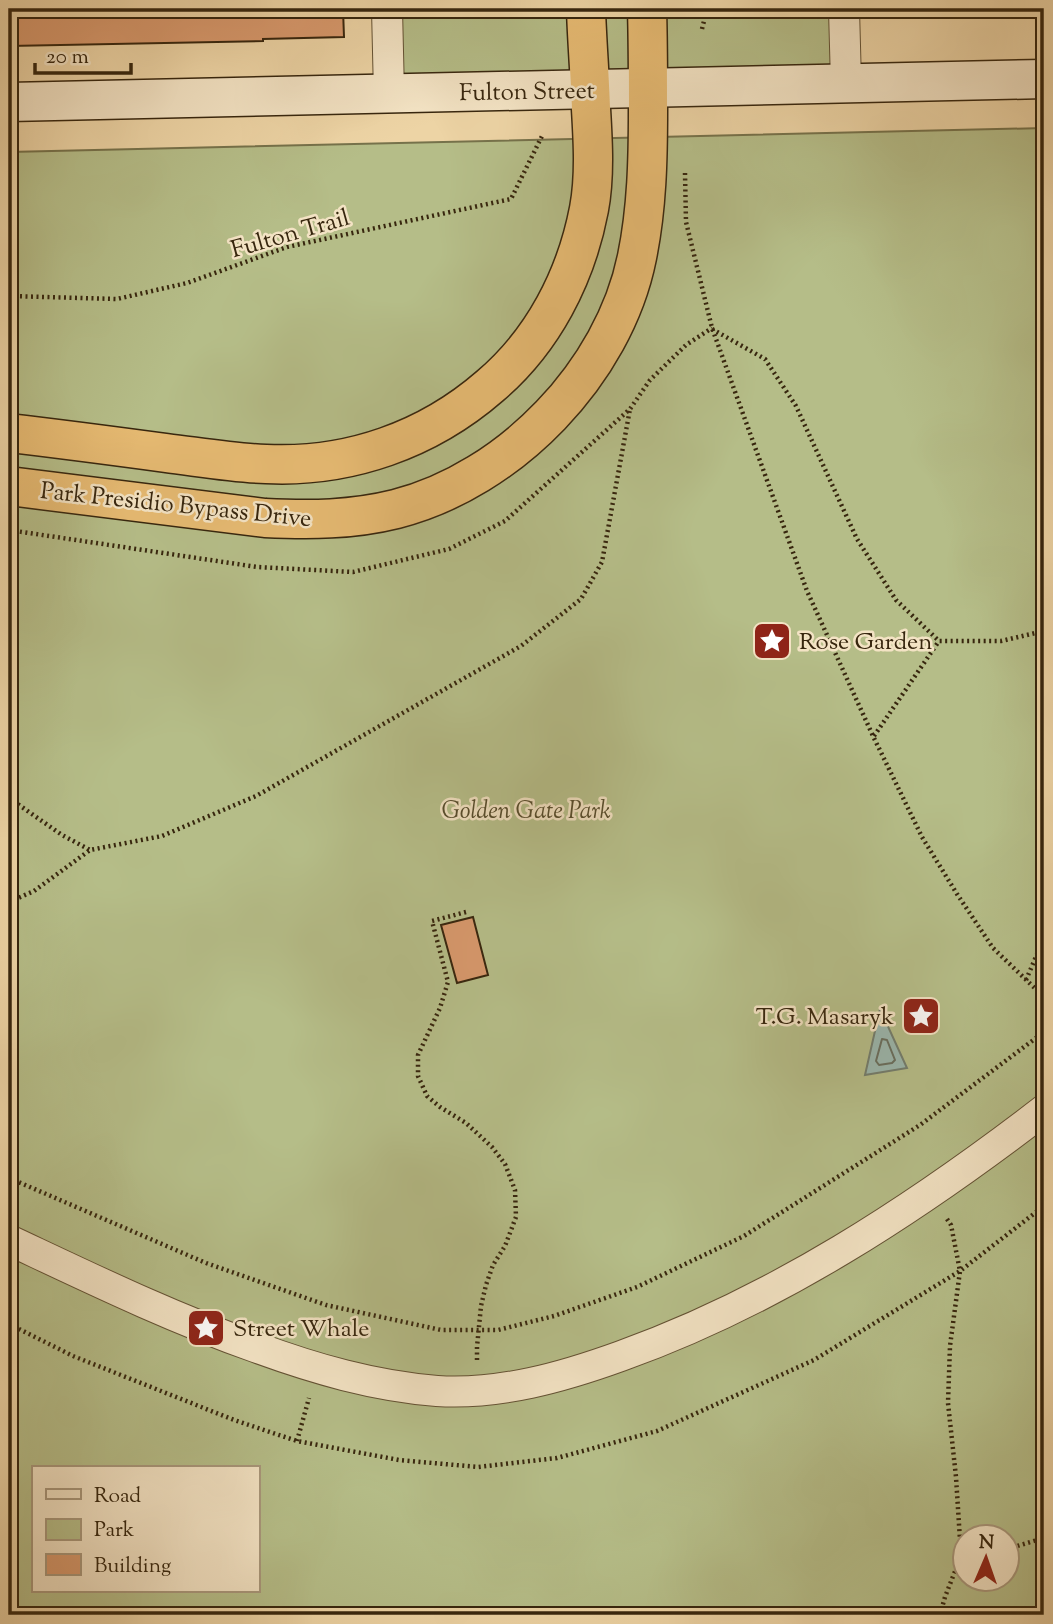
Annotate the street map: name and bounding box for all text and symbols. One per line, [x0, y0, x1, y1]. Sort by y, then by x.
scale bar [35, 32, 131, 76]
text: 20 m [46, 43, 89, 73]
street label: Fulton Street [459, 75, 595, 111]
street label: Fulton Trail [227, 202, 354, 268]
street label: Park Presidio Bypass Drive [39, 475, 313, 537]
place icon: Rose Garden [751, 620, 793, 662]
place label: Rose Garden [799, 626, 932, 660]
park label: Golden Gate Park [441, 795, 611, 829]
place icon: T.G. Masaryk [900, 995, 942, 1037]
place label: T.G. Masaryk [756, 1001, 894, 1035]
place icon: Street Whale [185, 1307, 227, 1349]
place label: Street Whale [233, 1313, 370, 1347]
legend [32, 1466, 259, 1592]
text: Road [94, 1482, 141, 1512]
text: Park [94, 1516, 135, 1546]
north arrow [951, 1522, 1021, 1592]
text: N [978, 1530, 995, 1557]
text: Building [94, 1552, 171, 1582]

